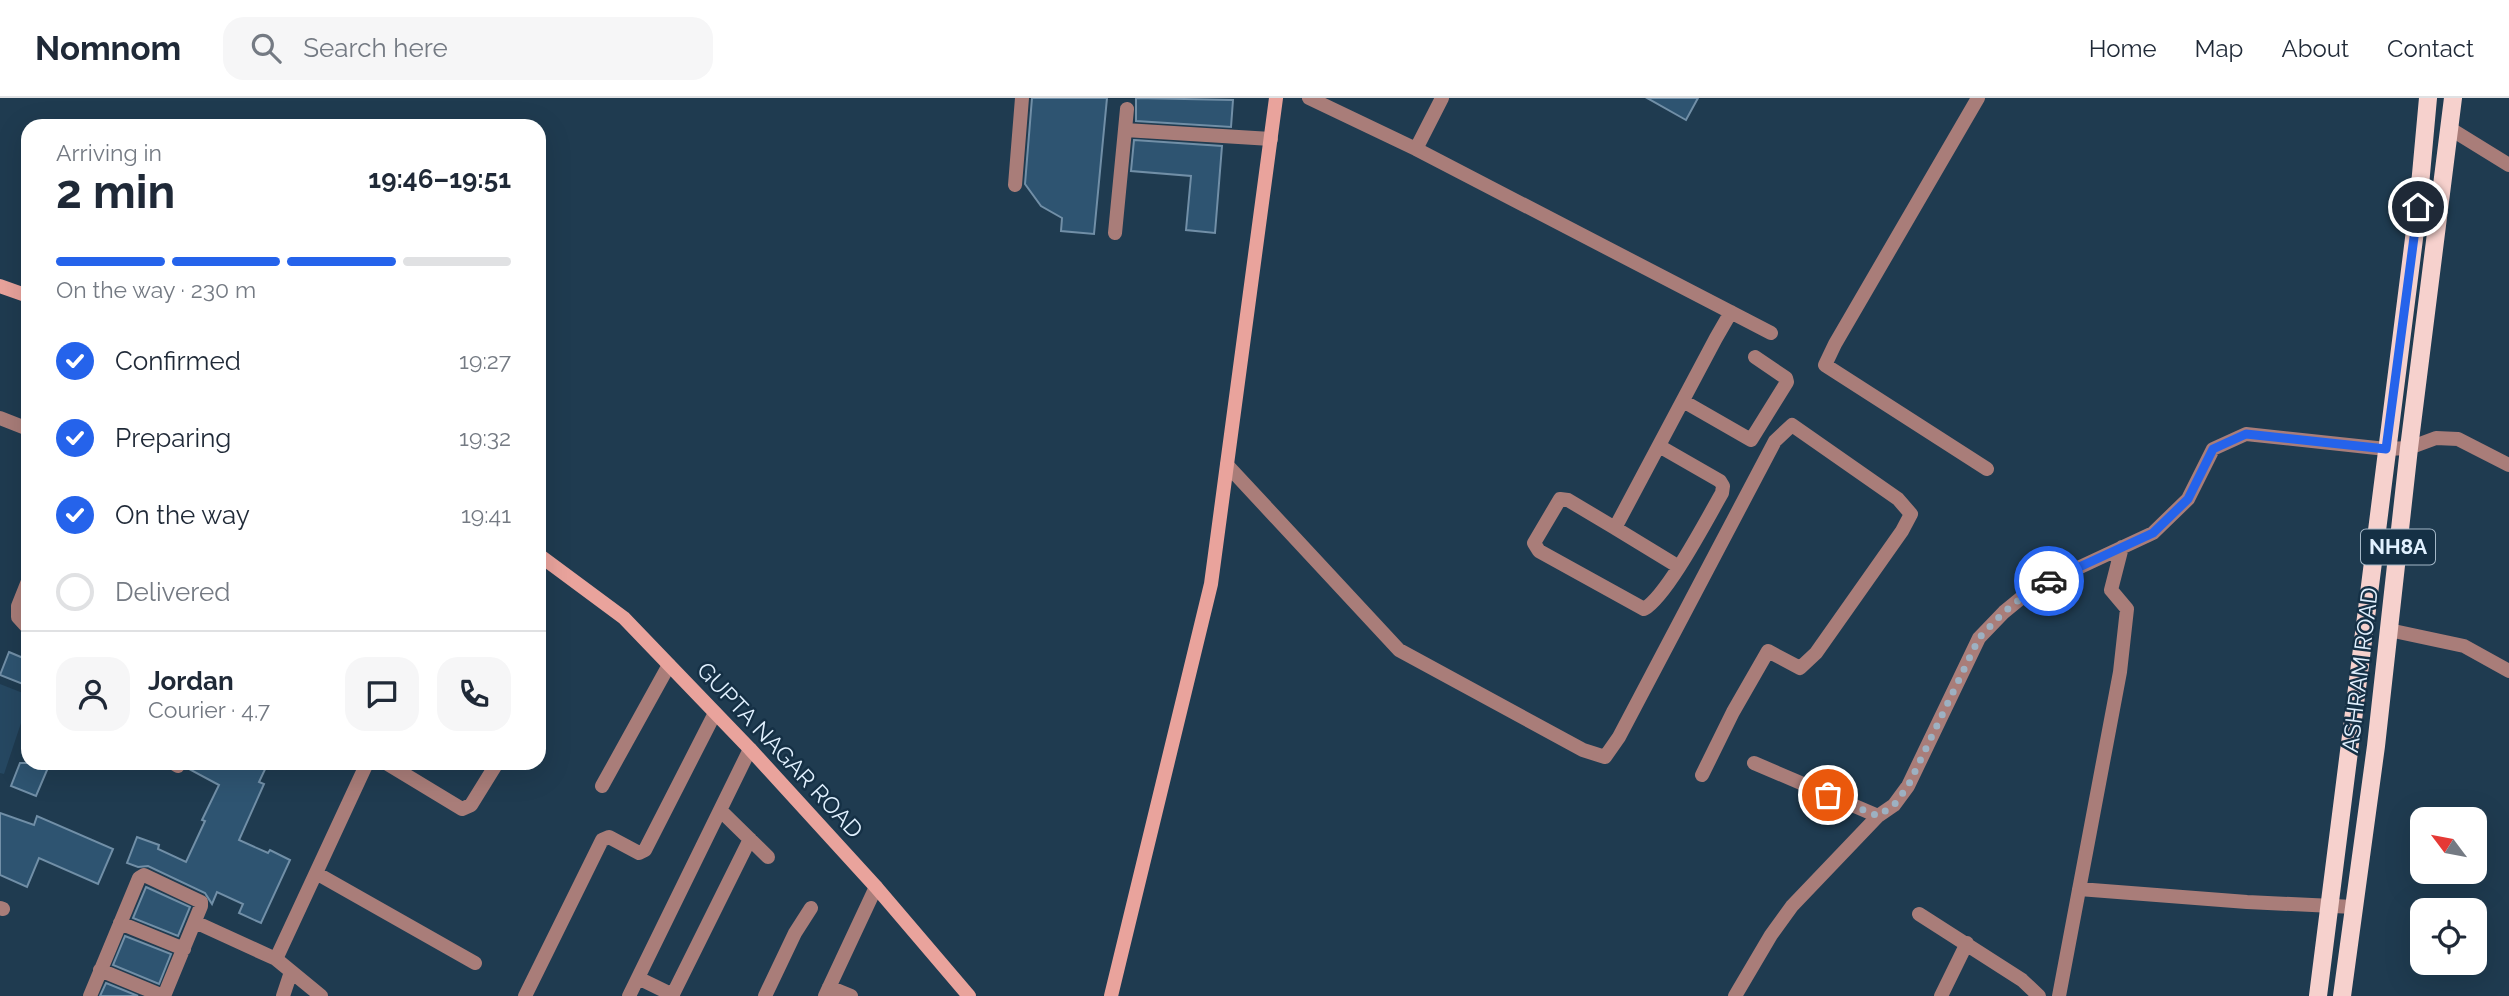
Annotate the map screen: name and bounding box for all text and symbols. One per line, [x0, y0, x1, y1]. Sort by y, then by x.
search box [223, 17, 713, 80]
text: Nomnom [35, 29, 181, 68]
icon: search [247, 29, 285, 67]
text: Search here [303, 33, 448, 63]
text: Home [2089, 34, 2157, 63]
text: Map [2195, 34, 2243, 63]
text: About [2281, 34, 2349, 63]
text: Contact [2387, 34, 2474, 63]
text: Arriving in [56, 139, 162, 166]
text: 19:46–19:51 [368, 164, 511, 194]
text: 2 min [56, 165, 175, 219]
pin [2388, 177, 2448, 237]
icon: home [2399, 188, 2437, 226]
text: On the way · 230 m [56, 276, 256, 303]
icon: check [56, 342, 94, 380]
text: Confirmed [115, 346, 241, 376]
text: 19:27 [459, 347, 511, 374]
icon: check [56, 419, 94, 457]
text: Preparing [115, 423, 231, 453]
text: 19:32 [459, 424, 511, 451]
icon: check [56, 496, 94, 534]
text: On the way [115, 500, 250, 530]
text: 19:41 [461, 501, 511, 528]
road number: NH8A [2361, 530, 2435, 564]
courier [2014, 546, 2084, 616]
icon: car [2030, 562, 2068, 600]
text: Delivered [115, 577, 230, 607]
street label: ASHRAM ROAD [2336, 586, 2383, 754]
street label: GUPTA NAGAR ROAD [692, 656, 869, 843]
button: person [56, 657, 130, 731]
button: chat [345, 657, 419, 731]
button: phone [437, 657, 511, 731]
text: Jordan [148, 666, 234, 696]
text: Courier · 4.7 [148, 696, 270, 723]
pin [1798, 765, 1858, 825]
icon: bag [1809, 776, 1847, 814]
north arrow [2410, 807, 2487, 884]
map controls [2410, 807, 2487, 975]
button: locate [2410, 898, 2487, 975]

